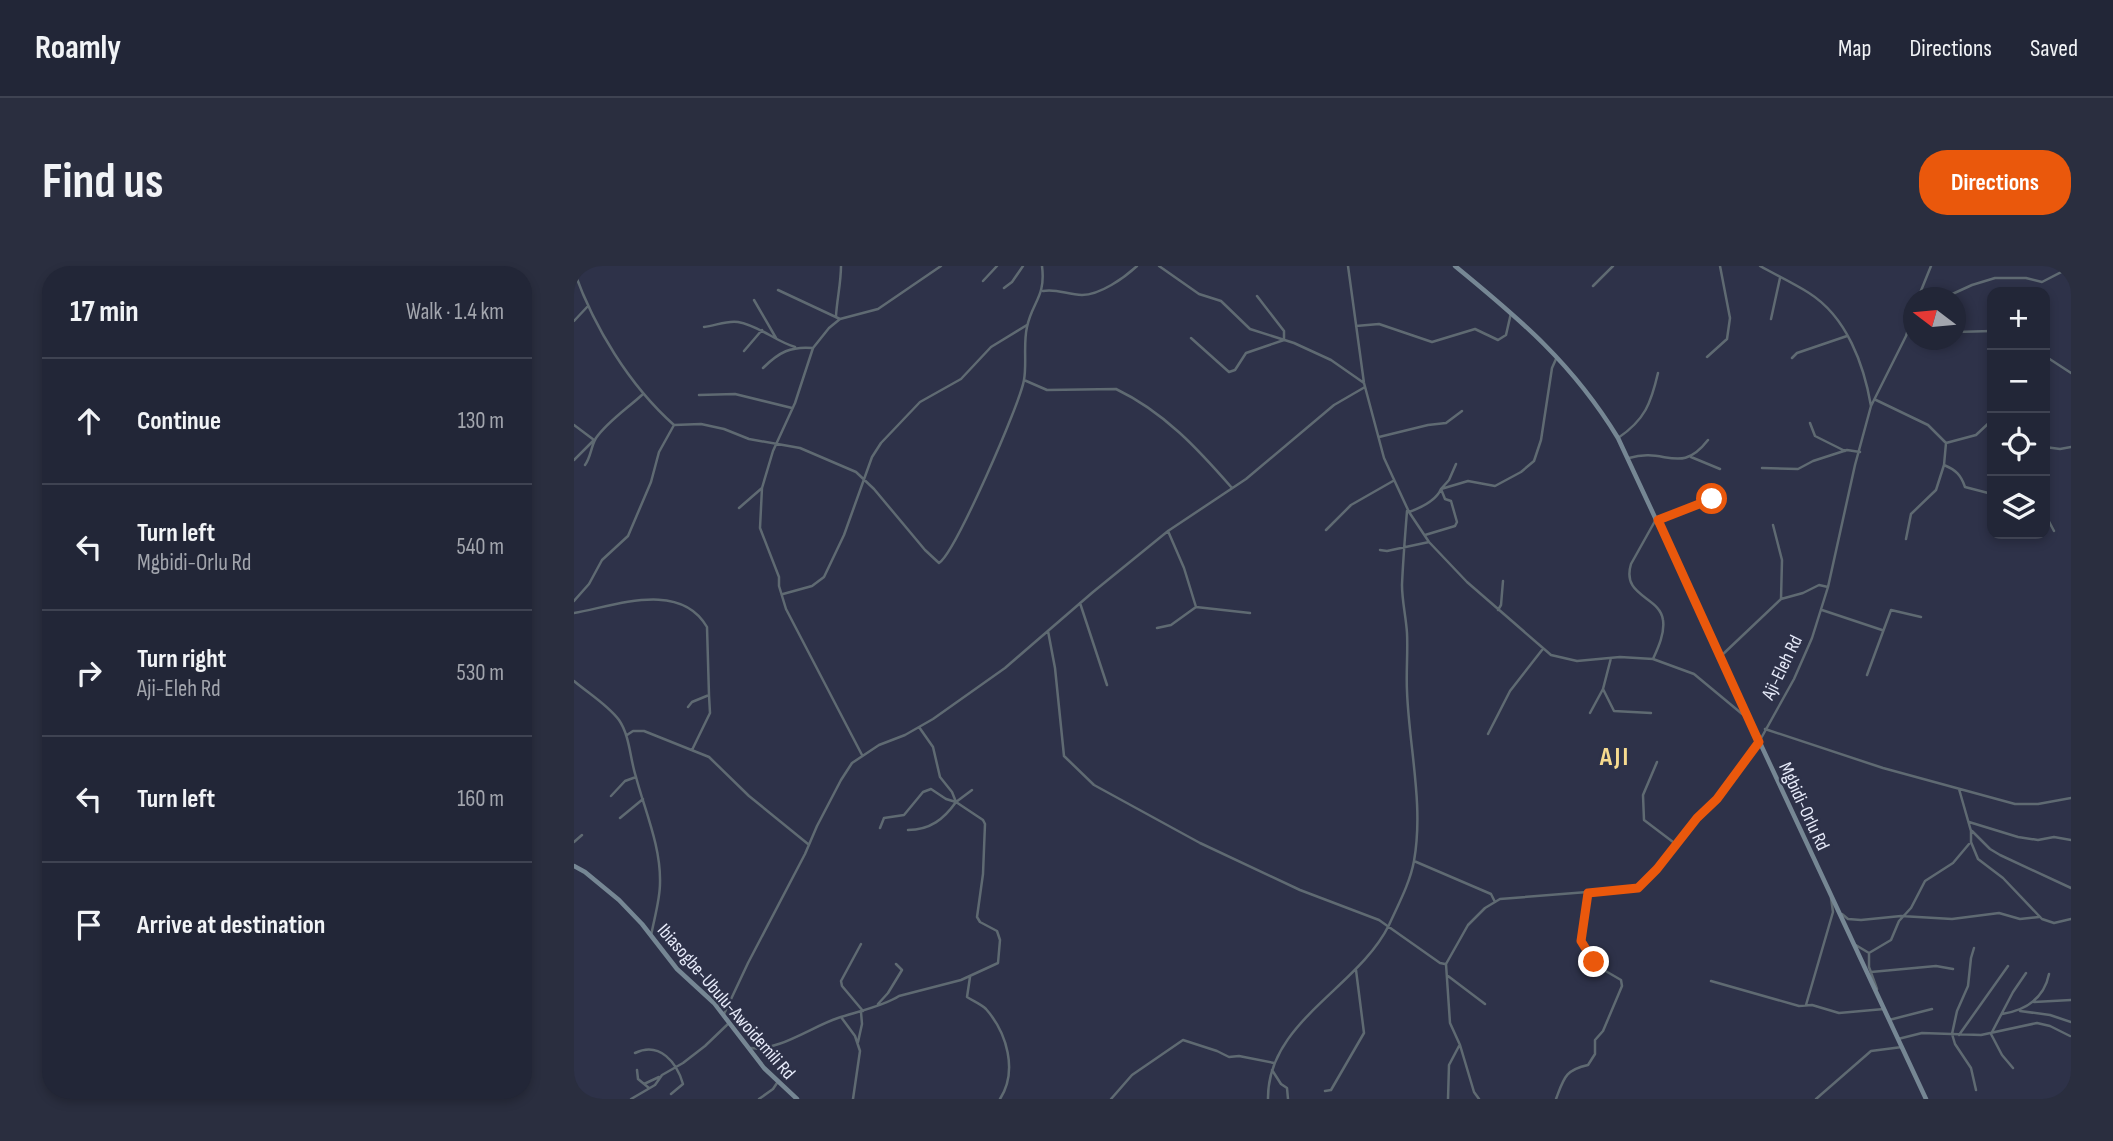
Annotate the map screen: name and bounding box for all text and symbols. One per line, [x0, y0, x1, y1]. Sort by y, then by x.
text: Roamly [35, 28, 121, 68]
text: Map [1838, 34, 1871, 63]
text: Directions [1909, 34, 1992, 63]
text: Saved [2030, 34, 2078, 63]
button: Directions [1919, 150, 2071, 215]
text: Find us [42, 153, 164, 212]
north arrow [1903, 287, 1966, 350]
map controls [1987, 287, 2050, 539]
button: + [1987, 287, 2050, 350]
text: 17 min [70, 294, 139, 330]
text: Walk · 1.4 km [406, 298, 504, 326]
button: − [1987, 350, 2050, 413]
icon: ahead [70, 402, 108, 440]
text: Continue [137, 406, 221, 437]
text: 130 m [458, 407, 504, 435]
button: locate [1987, 413, 2050, 476]
button: layers [1987, 476, 2050, 539]
route start [1696, 483, 1727, 514]
text: Turn left [137, 518, 215, 549]
icon: left [70, 528, 108, 566]
text: 540 m [456, 533, 504, 561]
text: Mgbidi-Orlu Rd [137, 549, 251, 577]
street label: Aji-Eleh Rd [1756, 632, 1808, 705]
text: Turn right [137, 644, 226, 675]
icon: right [70, 654, 108, 692]
text: 530 m [456, 659, 504, 687]
text: Aji-Eleh Rd [137, 675, 221, 703]
district label: AJI [1599, 742, 1630, 773]
street label: Mgbidi-Orlu Rd [1773, 759, 1834, 854]
icon: left [70, 780, 108, 818]
text: Turn left [137, 784, 215, 815]
text: 160 m [457, 785, 504, 813]
icon: arrive [70, 906, 108, 944]
text: Arrive at destination [137, 910, 325, 941]
street label: Ibiasogbe-Ubulu-Awoidemili Rd [652, 919, 800, 1085]
route end [1578, 946, 1609, 977]

